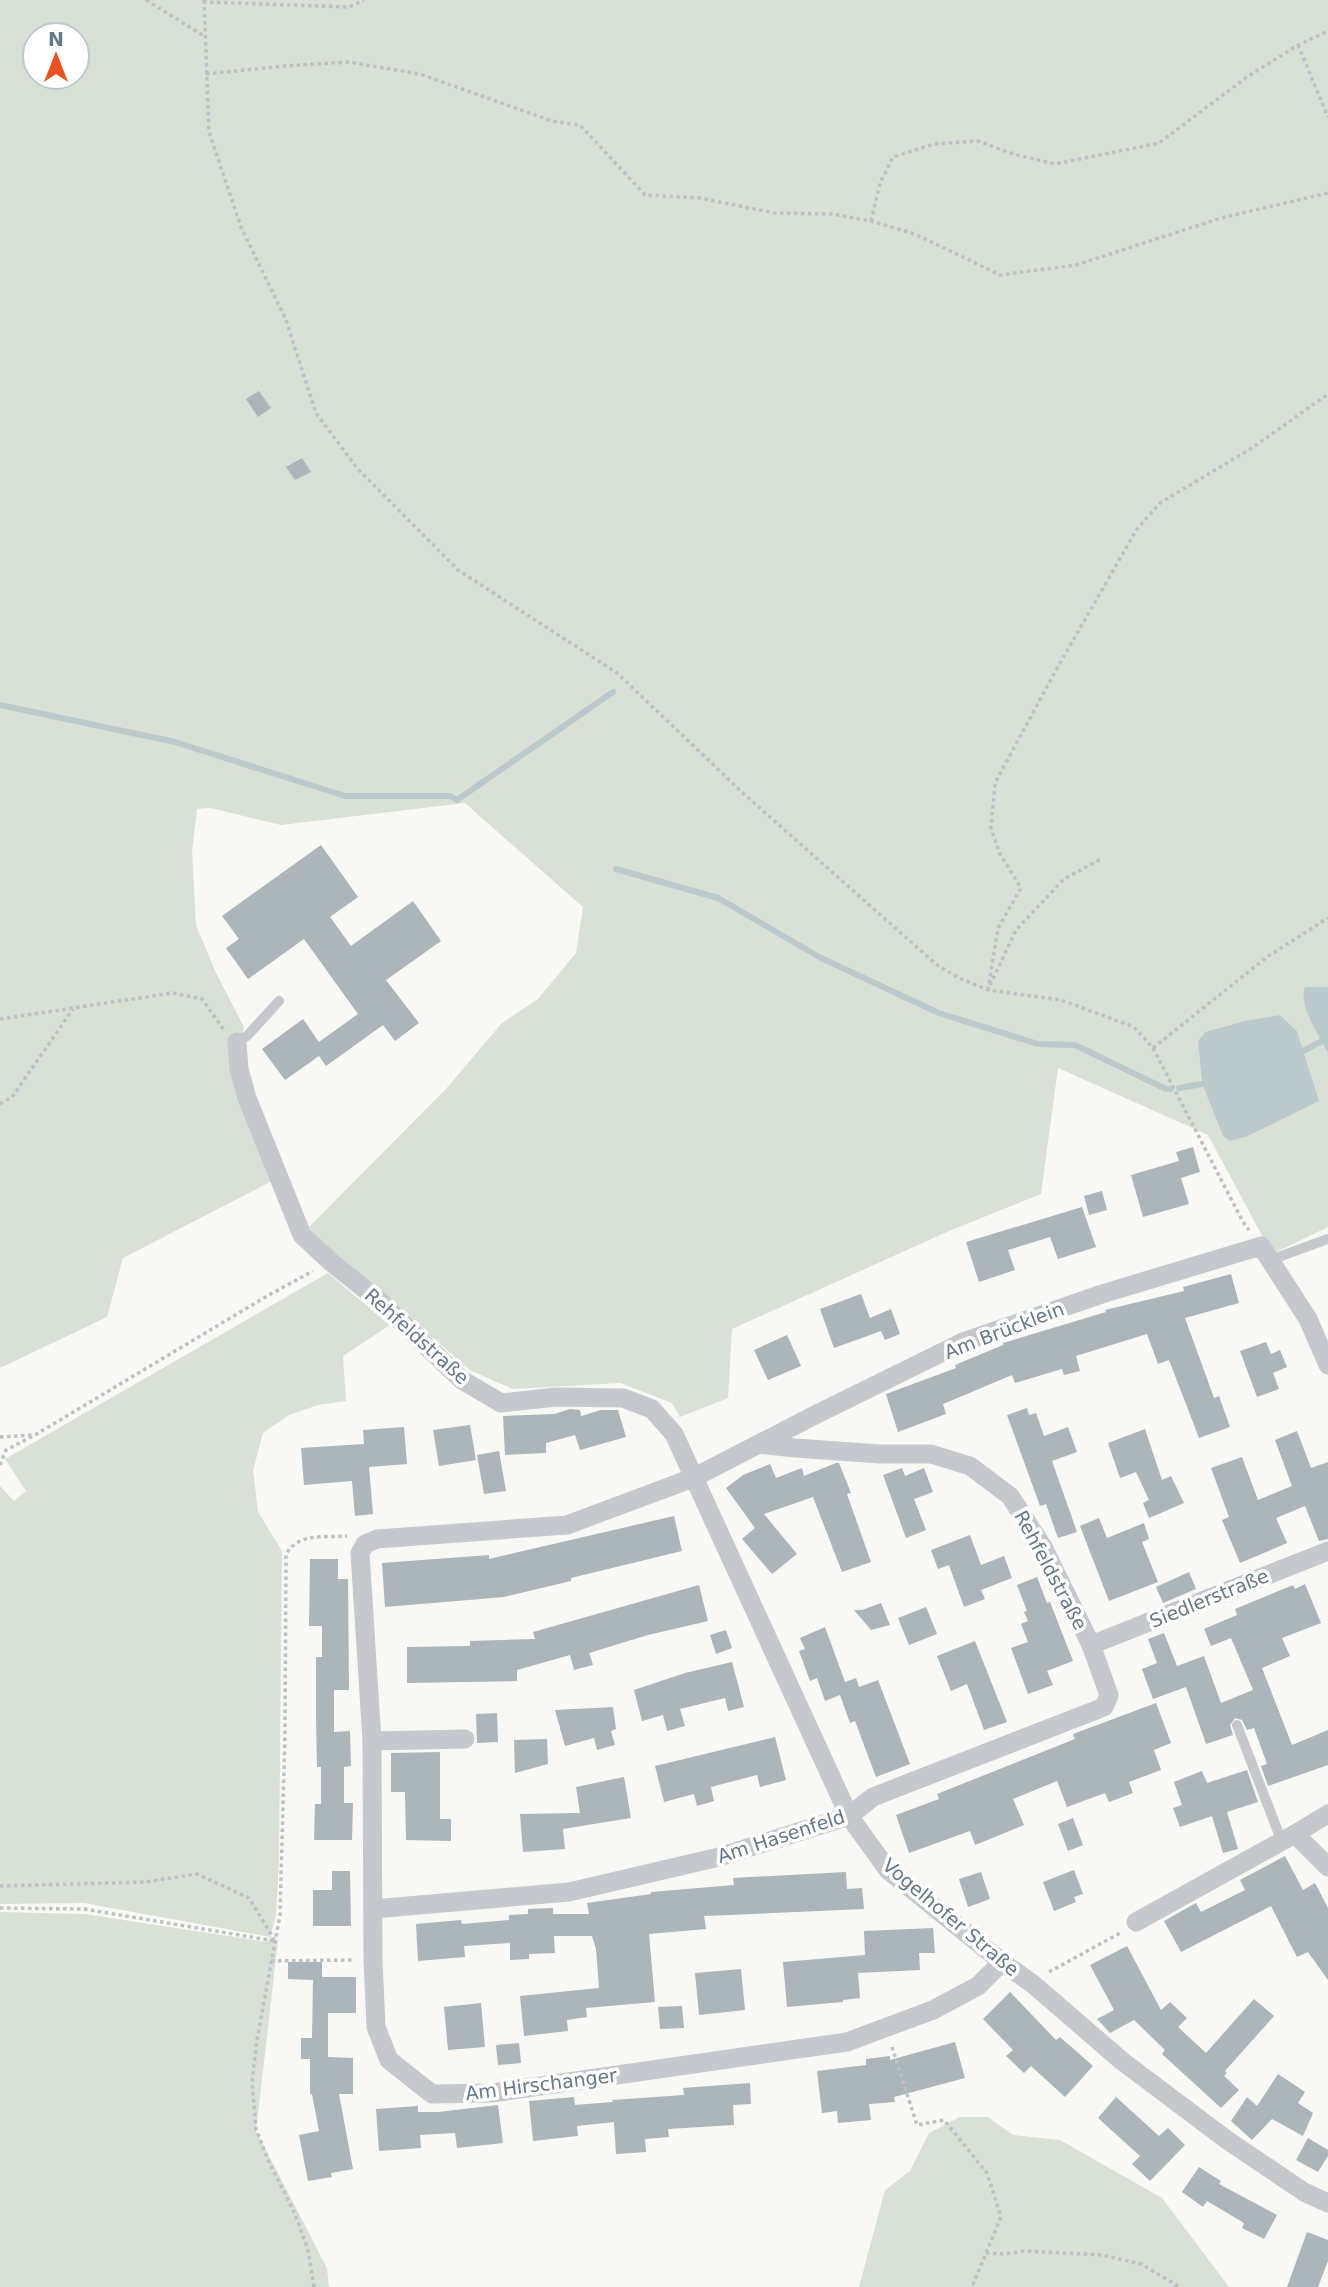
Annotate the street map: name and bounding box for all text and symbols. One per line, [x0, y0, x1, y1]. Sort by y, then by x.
north arrow [21, 21, 91, 91]
text: N [48, 28, 64, 50]
street label: Rehfeldstraße [360, 1284, 474, 1388]
street label: Am Brücklein [941, 1297, 1067, 1363]
street label: Rehfeldstraße [1010, 1506, 1092, 1634]
street label: Siedlerstraße [1146, 1564, 1272, 1632]
street label: Am Hasenfeld [714, 1805, 848, 1867]
street label: Vogelhofer Straße [879, 1854, 1023, 1980]
street label: Am Hirschanger [464, 2064, 618, 2104]

